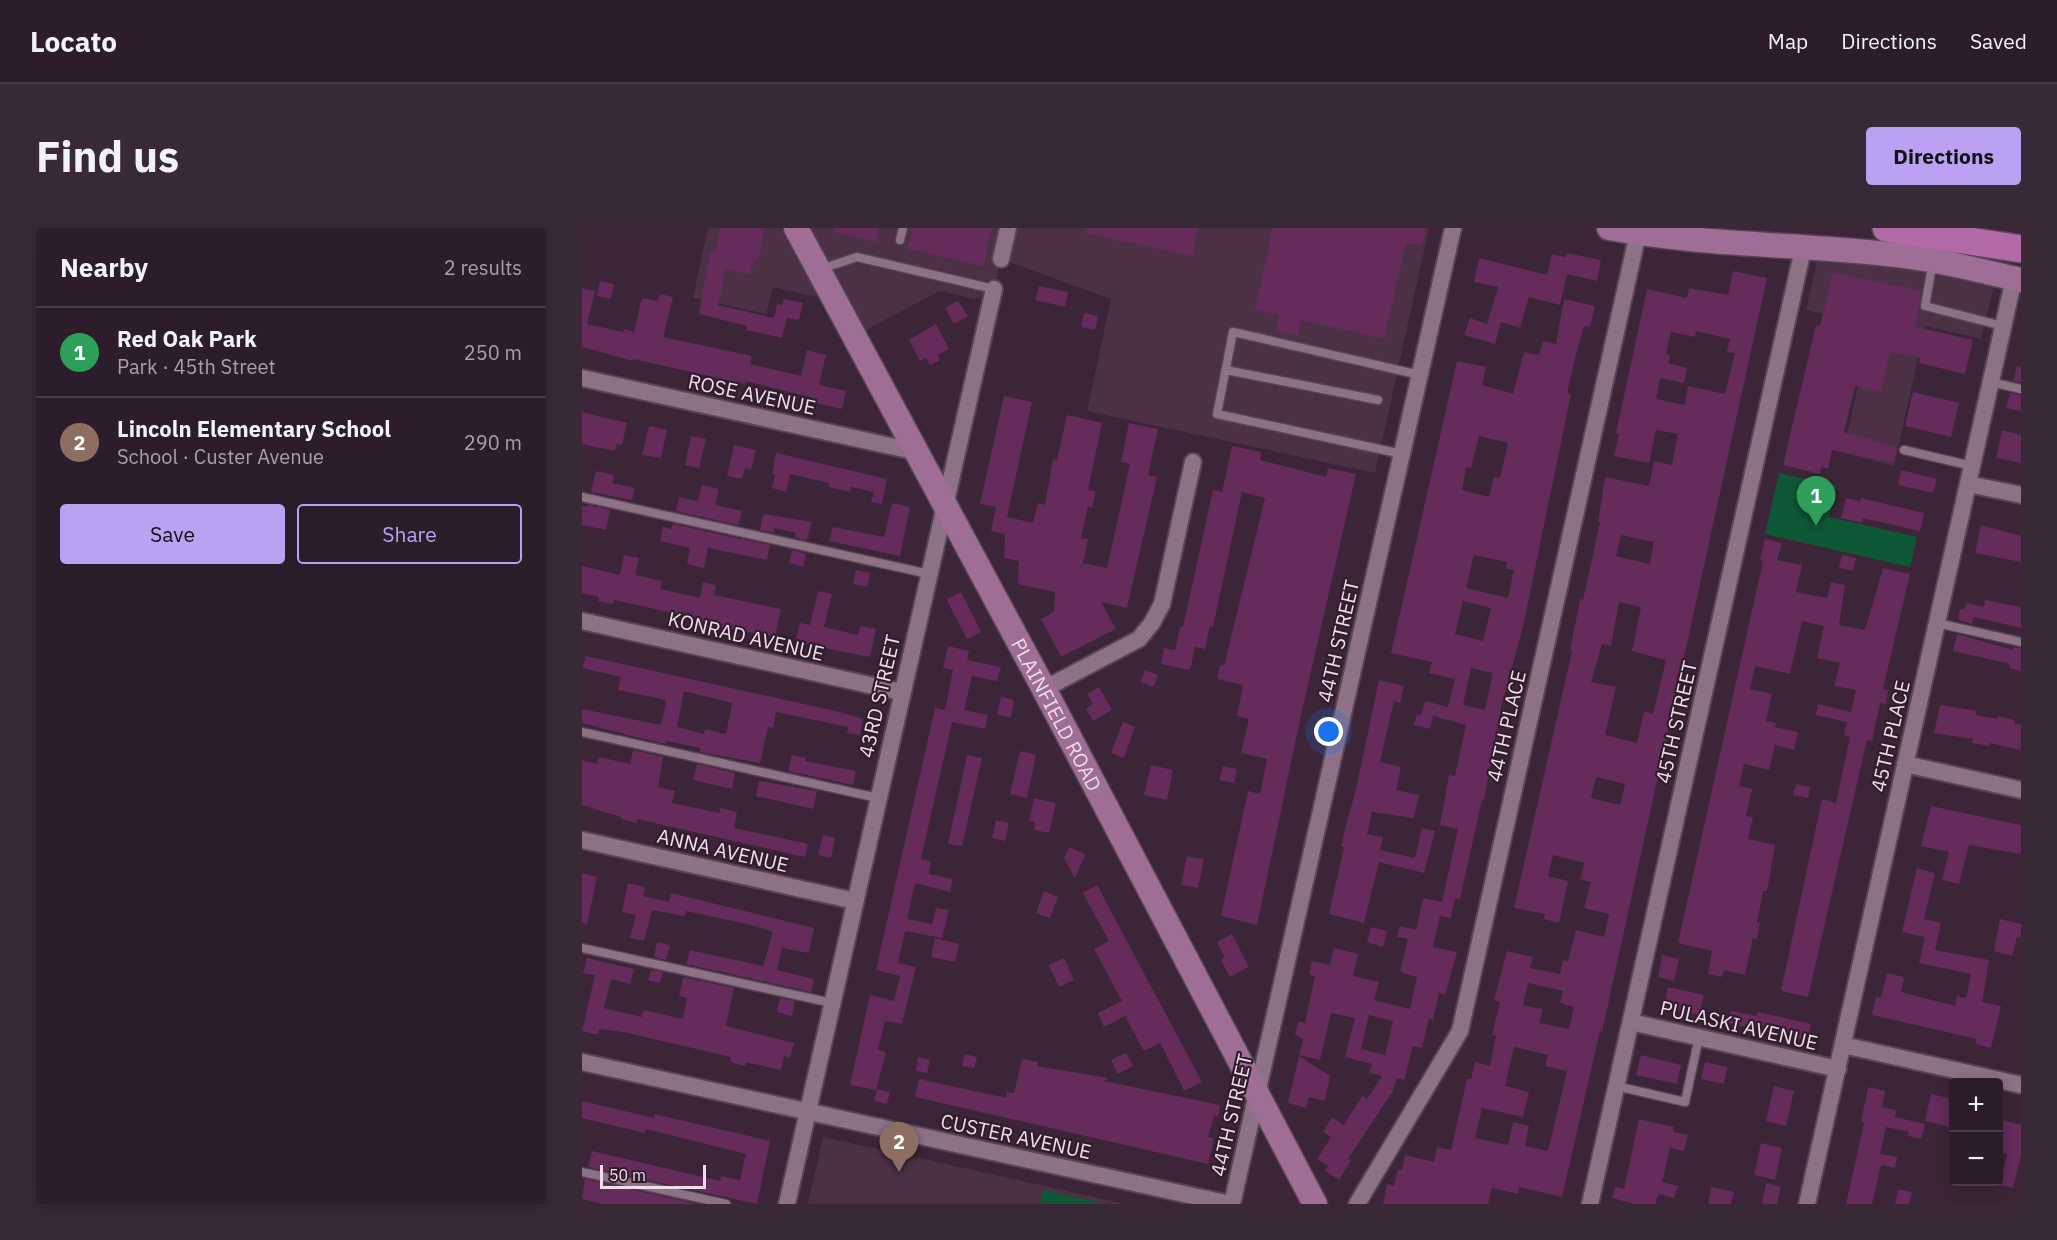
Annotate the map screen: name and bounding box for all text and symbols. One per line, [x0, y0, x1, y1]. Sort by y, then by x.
text: Locato [30, 23, 117, 60]
text: Map [1768, 27, 1808, 55]
text: Directions [1841, 27, 1937, 55]
text: Saved [1970, 27, 2027, 55]
button: Directions [1866, 127, 2021, 185]
text: Find us [36, 129, 179, 184]
text: Nearby [60, 250, 148, 284]
text: 2 results [444, 254, 522, 281]
text: Red Oak Park [117, 324, 257, 353]
text: 1 [74, 339, 86, 366]
text: 250 m [464, 339, 522, 366]
text: Park · 45th Street [117, 353, 275, 380]
street label: ROSE AVENUE [686, 367, 818, 421]
text: Lincoln Elementary School [117, 414, 391, 443]
text: 2 [74, 429, 86, 456]
text: 290 m [464, 429, 522, 456]
text: School · Custer Avenue [117, 443, 324, 470]
pin: 1 [1796, 476, 1836, 526]
button: Save [60, 504, 285, 564]
button: Share [297, 504, 522, 564]
street label: 44TH STREET [1311, 577, 1365, 705]
street label: KONRAD AVENUE [665, 605, 827, 667]
street label: 43RD STREET [852, 632, 906, 760]
street label: PLAINFIELD ROAD [1006, 633, 1109, 795]
street label: 45TH STREET [1649, 658, 1703, 786]
street label: 44TH PLACE [1480, 668, 1532, 784]
street label: 45TH PLACE [1864, 678, 1916, 794]
your location [1314, 717, 1343, 746]
street label: ANNA AVENUE [655, 822, 791, 878]
street label: PULASKI AVENUE [1657, 994, 1821, 1056]
street label: 44TH STREET [1204, 1051, 1258, 1179]
map controls [1949, 1078, 2003, 1186]
button: + [1949, 1078, 2003, 1132]
street label: CUSTER AVENUE [938, 1107, 1094, 1165]
pin: 2 [880, 1122, 918, 1172]
button: − [1949, 1132, 2003, 1186]
scale bar [600, 1162, 706, 1190]
text: 50 m [609, 1165, 646, 1185]

